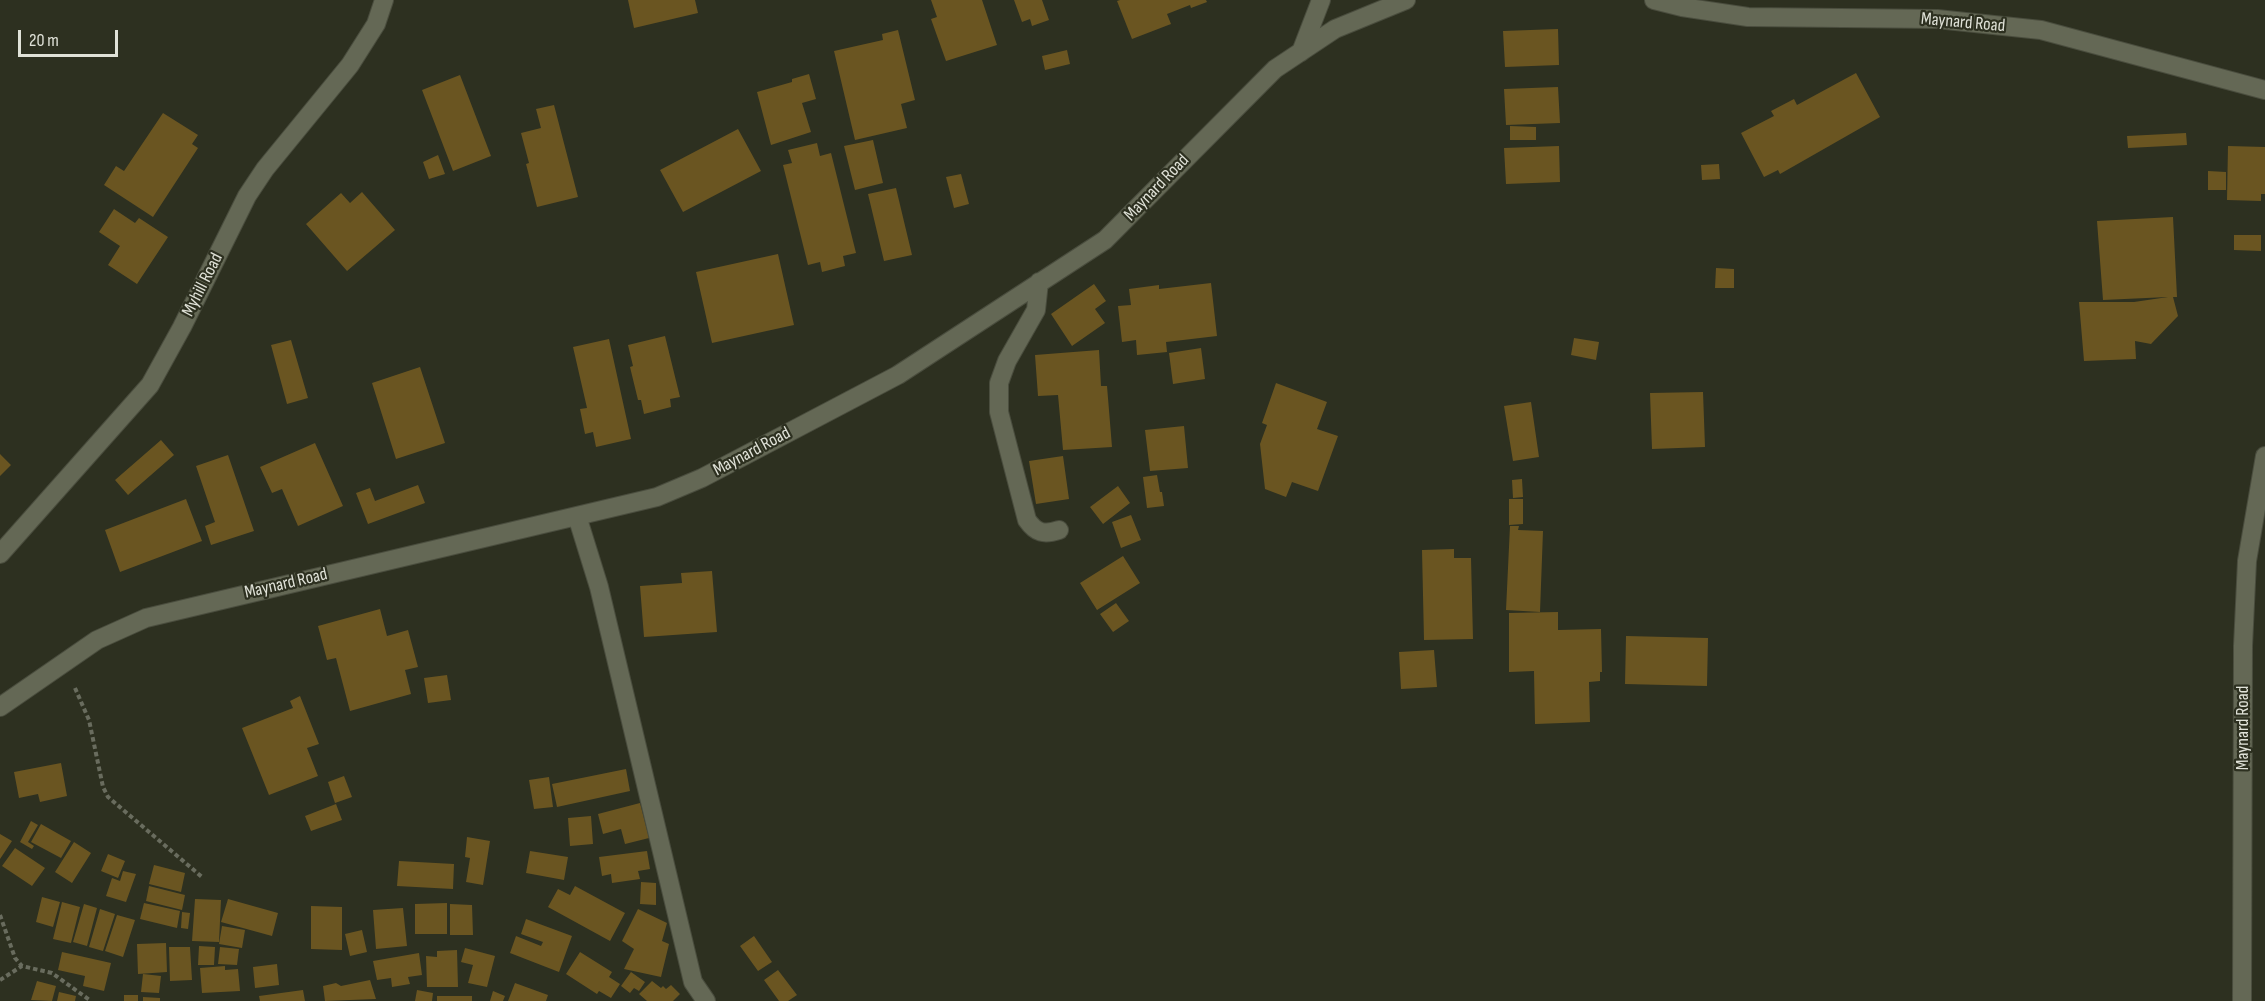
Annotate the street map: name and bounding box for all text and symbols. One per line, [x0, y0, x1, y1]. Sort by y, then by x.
street label: Maynard Road [1920, 9, 2006, 37]
scale bar [21, 18, 122, 56]
text: 20 m [29, 30, 59, 51]
street label: Maynard Road [1120, 150, 1194, 226]
street label: Myhill Road [178, 250, 228, 320]
street label: Maynard Road [710, 423, 794, 481]
street label: Maynard Road [242, 564, 330, 604]
street label: Maynard Road [2232, 686, 2254, 770]

